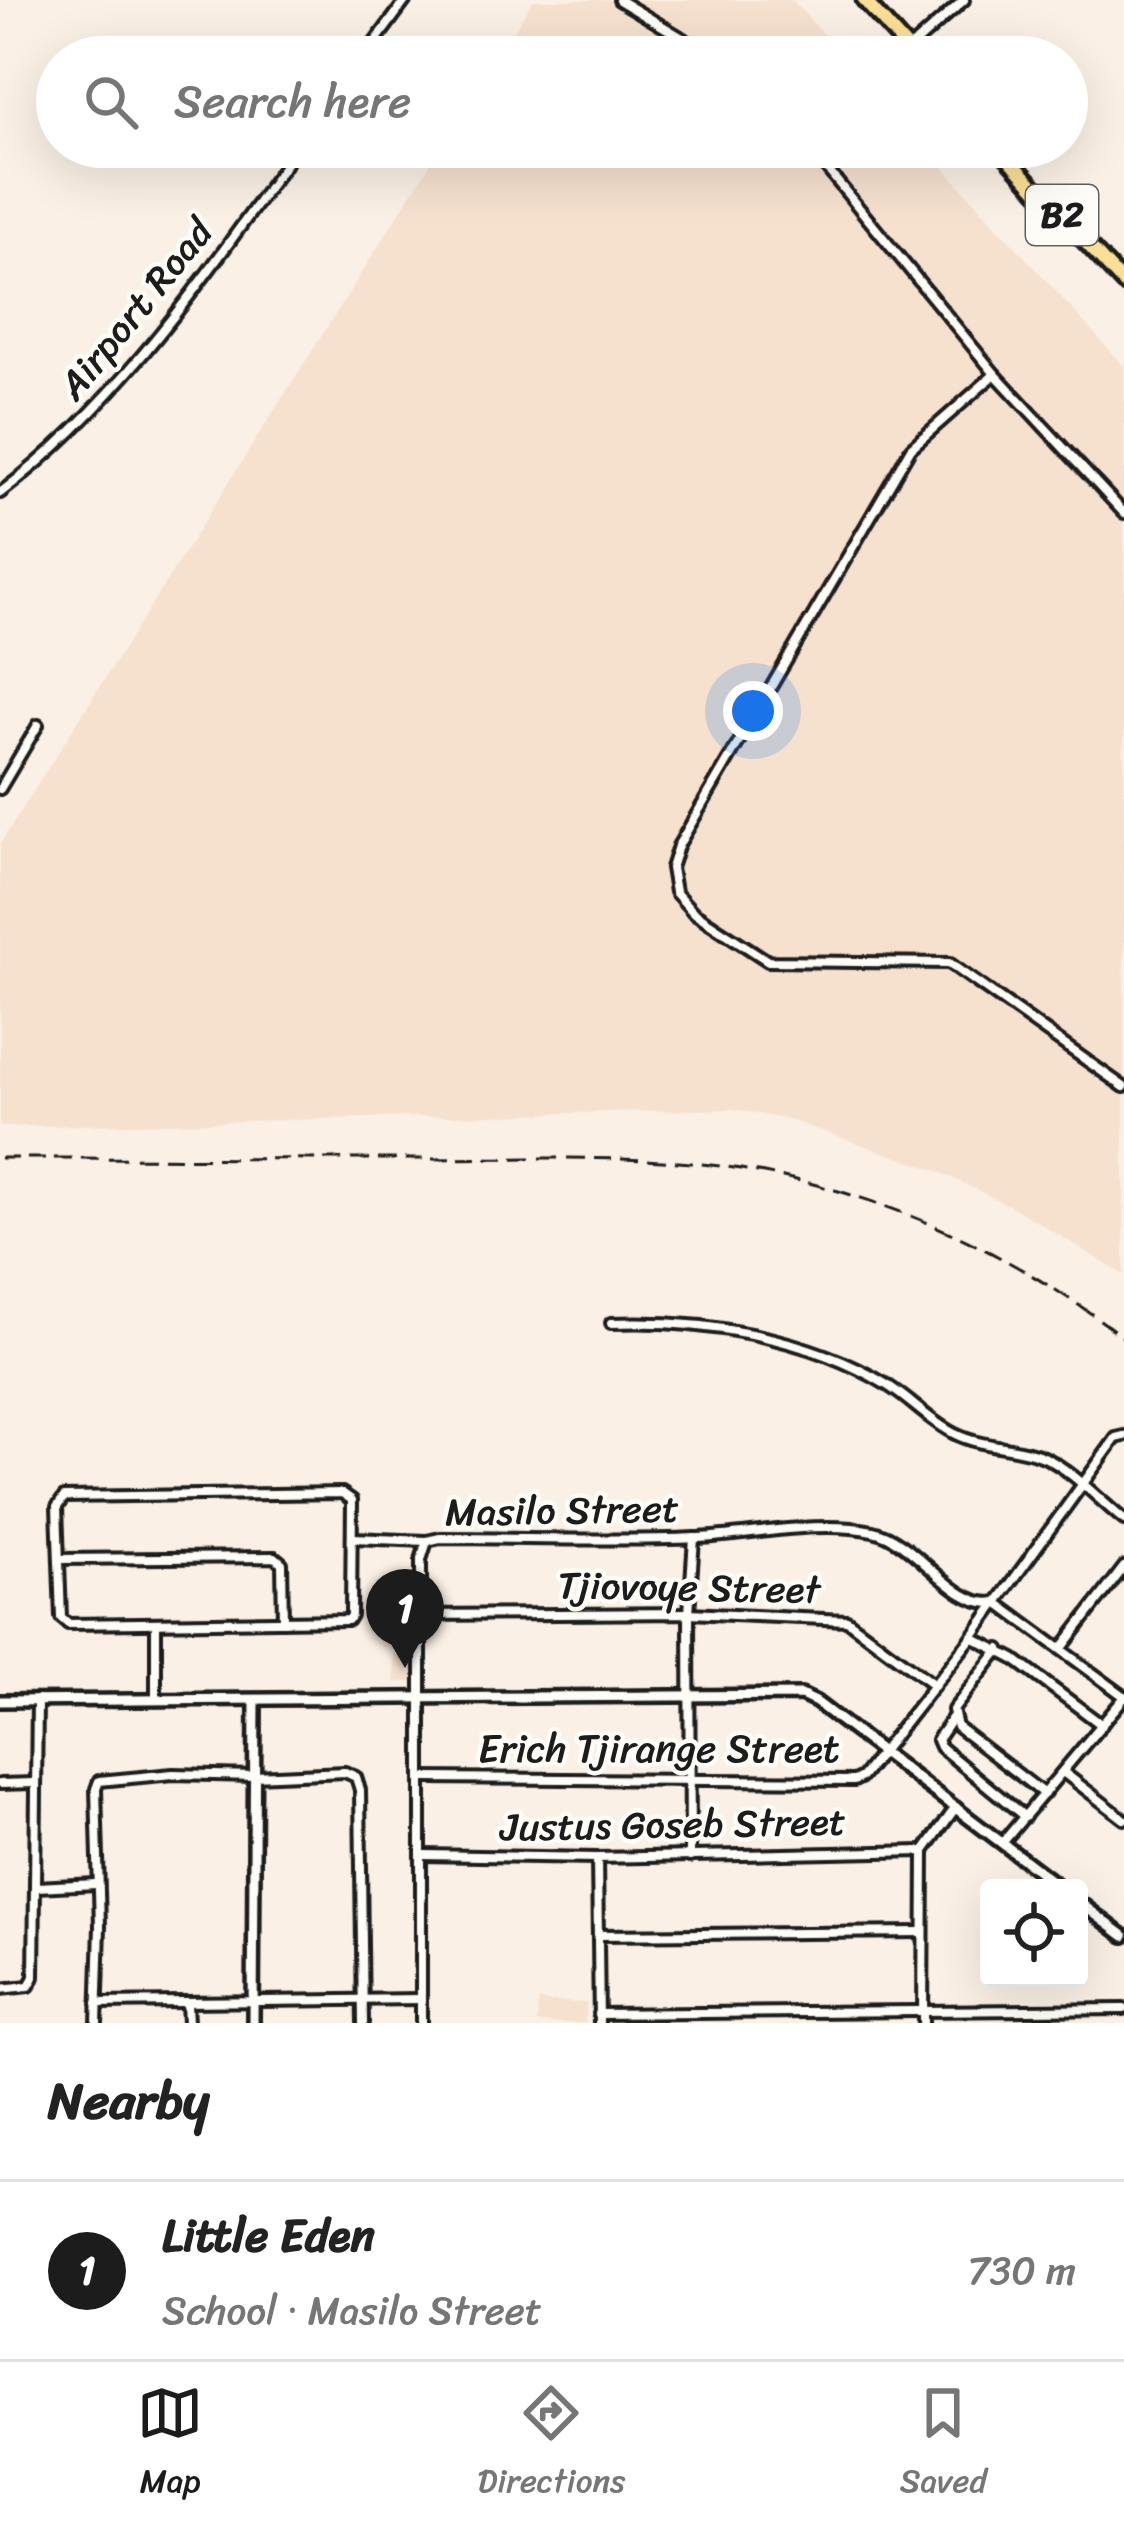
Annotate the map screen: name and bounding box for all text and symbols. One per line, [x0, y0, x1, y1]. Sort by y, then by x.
search box [36, 36, 1088, 168]
text: Search here [174, 62, 411, 142]
icon: search [78, 69, 144, 135]
road number: B2 [1026, 185, 1098, 245]
street label: Airport Road [39, 200, 232, 417]
your location [723, 681, 783, 741]
street label: Masilo Street [444, 1473, 680, 1547]
street label: Tjiovoye Street [557, 1550, 822, 1624]
pin: 1 [366, 1569, 444, 1668]
street label: Erich Tjirange Street [478, 1714, 840, 1783]
street label: Justus Goseb Street [497, 1786, 847, 1862]
map controls [980, 1879, 1088, 1987]
button: locate [980, 1879, 1088, 1987]
text: Nearby [48, 2056, 209, 2146]
text: Little Eden [162, 2196, 375, 2276]
text: 1 [79, 2236, 95, 2305]
text: 730 m [968, 2236, 1076, 2305]
text: School · Masilo Street [162, 2276, 542, 2345]
tab: Map [137, 2380, 203, 2510]
tab: Directions [478, 2380, 625, 2510]
tab: Saved [900, 2380, 987, 2510]

